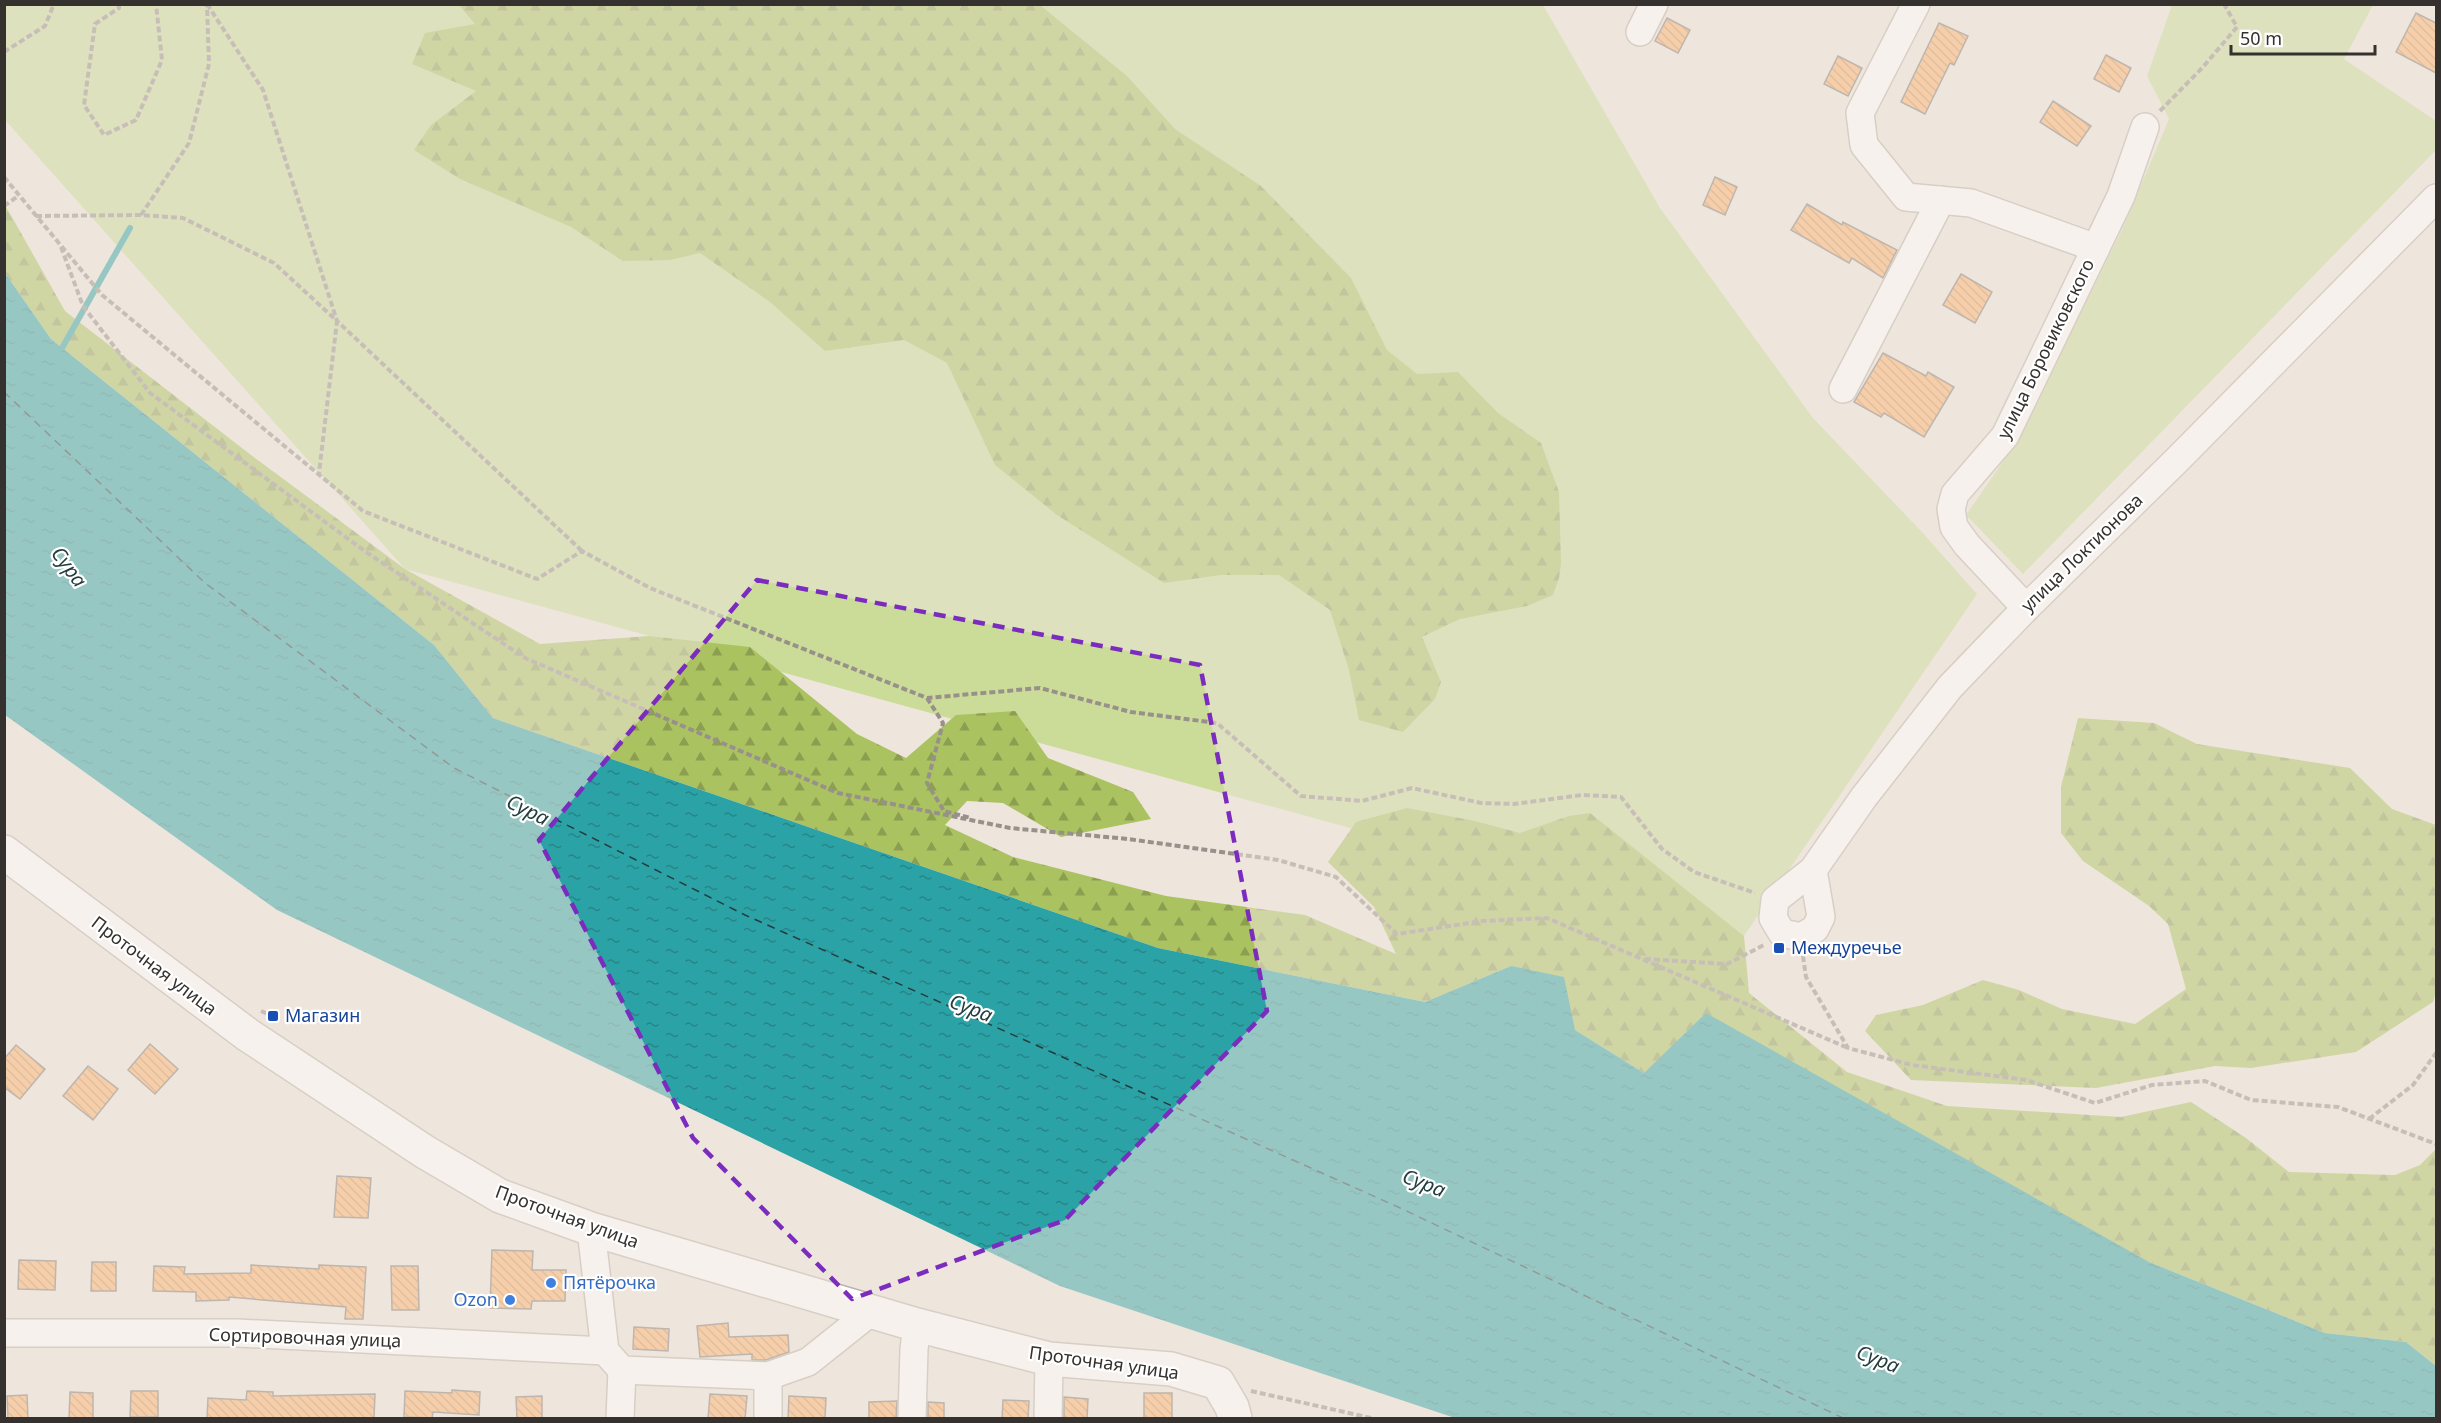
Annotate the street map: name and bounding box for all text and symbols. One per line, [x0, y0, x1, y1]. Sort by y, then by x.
scale bar [2231, 18, 2375, 56]
text: 50 m [2240, 26, 2282, 50]
street label: улица Боровиковского [1991, 254, 2099, 443]
street label: улица Локтионова [2015, 488, 2147, 617]
water label: Сура [45, 541, 93, 592]
water label: Сура [502, 788, 554, 831]
street label: Проточная улица [87, 910, 222, 1020]
place label: Междуречье [1791, 935, 1902, 959]
marker: Междуречье [1772, 941, 1786, 955]
water label: Сура [946, 987, 997, 1028]
place label: Магазин [285, 1003, 360, 1027]
marker: Магазин [266, 1009, 280, 1023]
water label: Сура [1399, 1162, 1450, 1203]
street label: Проточная улица [492, 1179, 642, 1253]
place label: Пятёрочка [563, 1270, 656, 1294]
marker: Пятёрочка [544, 1276, 558, 1290]
place label: Ozon [453, 1287, 498, 1311]
marker: Ozon [503, 1293, 517, 1307]
street label: Сортировочная улица [208, 1322, 402, 1352]
water label: Сура [1853, 1338, 1904, 1379]
street label: Проточная улица [1028, 1340, 1181, 1384]

